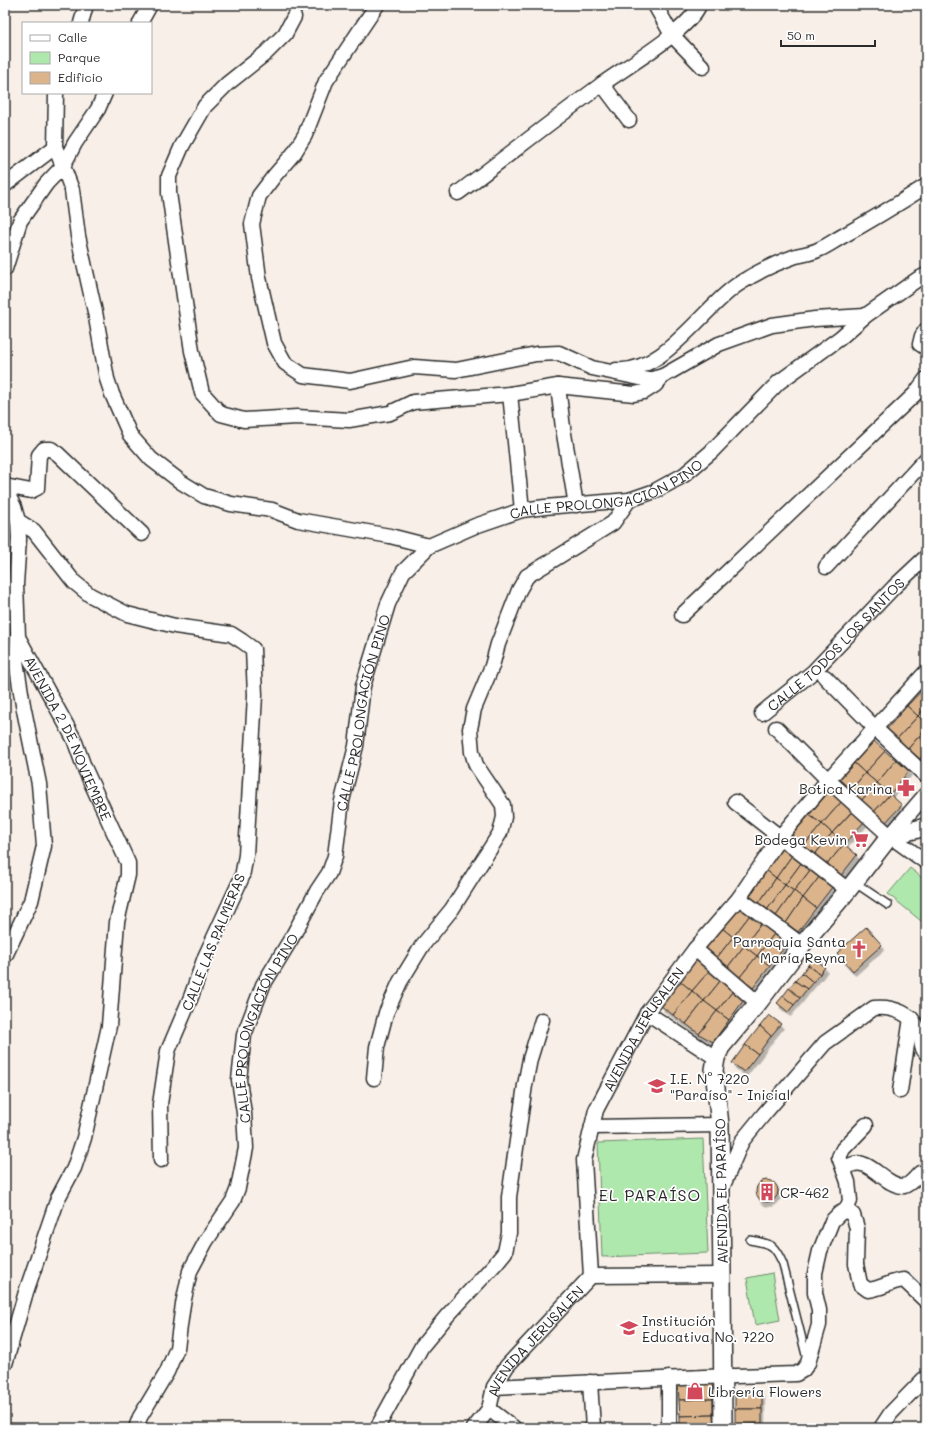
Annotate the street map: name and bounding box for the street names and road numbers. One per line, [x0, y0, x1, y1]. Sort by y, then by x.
street label: CALLE PROLONGACIÓN PINO [507, 454, 706, 523]
street label: CALLE TODOS LOS SANTOS [763, 573, 908, 715]
street label: CALLE PROLONGACIÓN PINO [331, 612, 394, 812]
street label: AVENIDA 2 DE NOVIEMBRE [21, 652, 117, 823]
street label: CALLE LAS PALMERAS [177, 870, 249, 1013]
street label: CALLE PROLONGACIÓN PINO [229, 930, 302, 1124]
street label: AVENIDA JERUSALEN [598, 963, 688, 1094]
street label: AVENIDA EL PARAÍSO [710, 1118, 732, 1264]
street label: AVENIDA JERUSALEN [483, 1281, 587, 1399]

